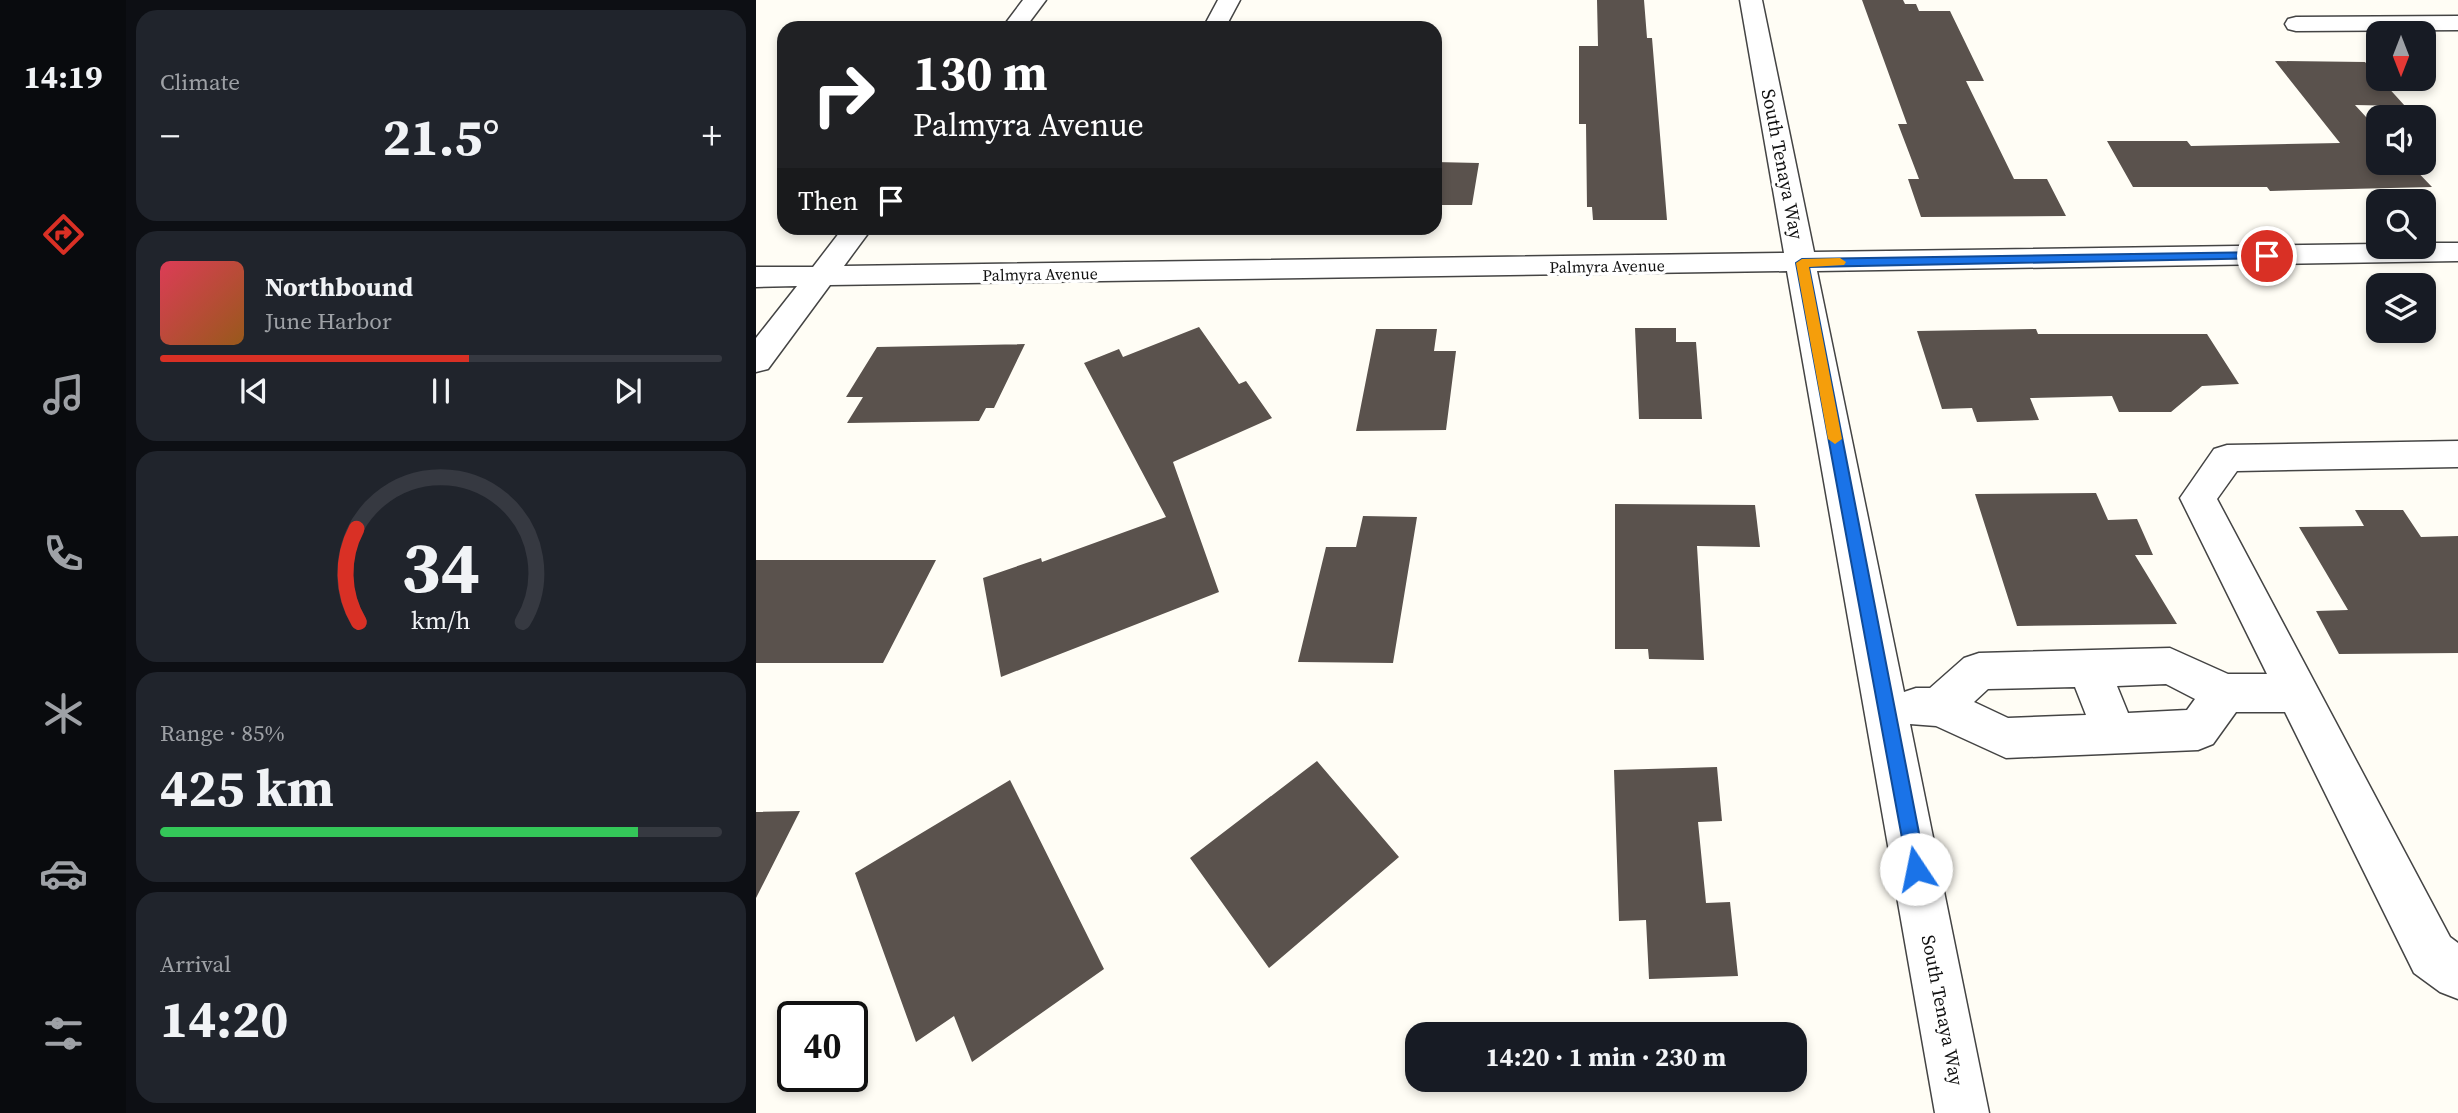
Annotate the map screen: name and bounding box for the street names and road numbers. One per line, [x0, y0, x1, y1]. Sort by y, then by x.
street label: South Tenaya Way [1756, 87, 1810, 242]
street label: Palmyra Avenue [1549, 254, 1665, 278]
street label: Palmyra Avenue [982, 262, 1098, 286]
street label: South Tenaya Way [1916, 933, 1970, 1088]

